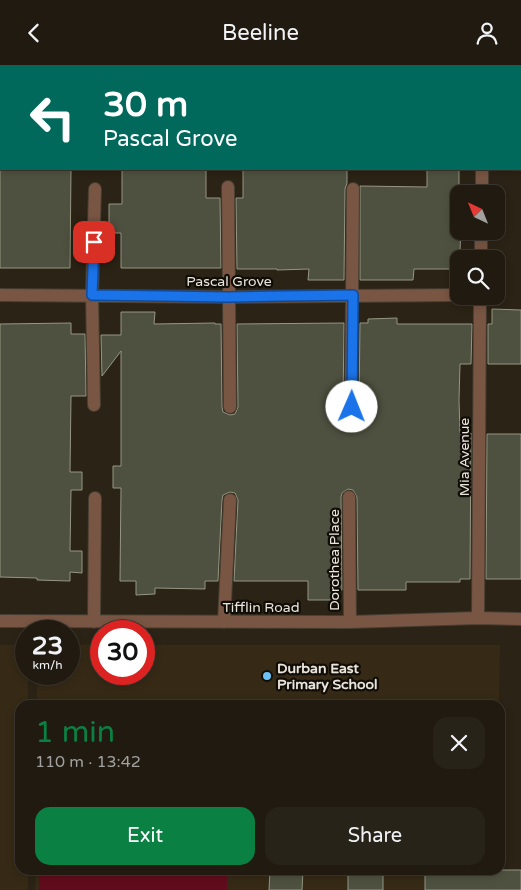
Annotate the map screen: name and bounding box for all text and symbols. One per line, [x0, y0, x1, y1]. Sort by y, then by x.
icon: back [20, 19, 48, 47]
icon: person [473, 19, 501, 47]
text: Beeline [222, 20, 299, 46]
text: 30 m [103, 84, 188, 126]
icon: left [20, 85, 85, 150]
text: Pascal Grove [103, 126, 237, 152]
north arrow [450, 185, 505, 240]
map controls [450, 185, 505, 305]
pin [73, 221, 115, 263]
icon: arrive [80, 228, 108, 256]
button: search [450, 250, 505, 305]
street label: Pascal Grove [186, 273, 272, 290]
position arrow [325, 380, 377, 432]
street label: Mia Avenue [456, 418, 473, 496]
street label: Dorothea Place [326, 509, 343, 611]
street label: Tifflin Road [222, 599, 300, 616]
speed limit sign: 30 [90, 620, 155, 685]
text: 23 [32, 631, 63, 661]
text: km/h [32, 658, 63, 672]
place label: Durban East Primary School [277, 660, 378, 693]
marker: Durban East Primary School [261, 670, 273, 682]
text: 1 min [35, 714, 115, 751]
button: close [433, 717, 485, 769]
text: 110 m · 13:42 [35, 752, 141, 772]
button: Exit [35, 807, 255, 865]
button: Share [265, 807, 485, 865]

